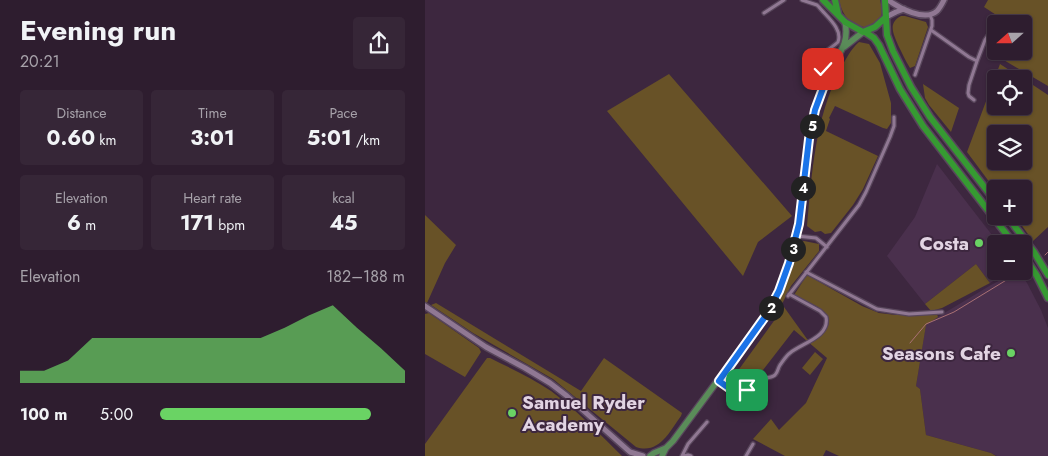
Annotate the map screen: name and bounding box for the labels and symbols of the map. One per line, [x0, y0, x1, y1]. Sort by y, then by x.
north arrow [987, 15, 1033, 60]
pin [802, 48, 844, 90]
pin: 5 [799, 114, 825, 138]
pin: 4 [791, 176, 815, 200]
place label: Costa [920, 230, 969, 257]
pin: 3 [781, 236, 805, 262]
marker: Costa [973, 237, 985, 249]
pin: 2 [759, 296, 783, 320]
place label: Seasons Cafe [882, 340, 1001, 367]
marker: Seasons Cafe [1005, 347, 1017, 359]
pin [726, 369, 768, 411]
place label: Samuel Ryder Academy [521, 389, 645, 438]
marker: Samuel Ryder Academy [506, 407, 518, 419]

